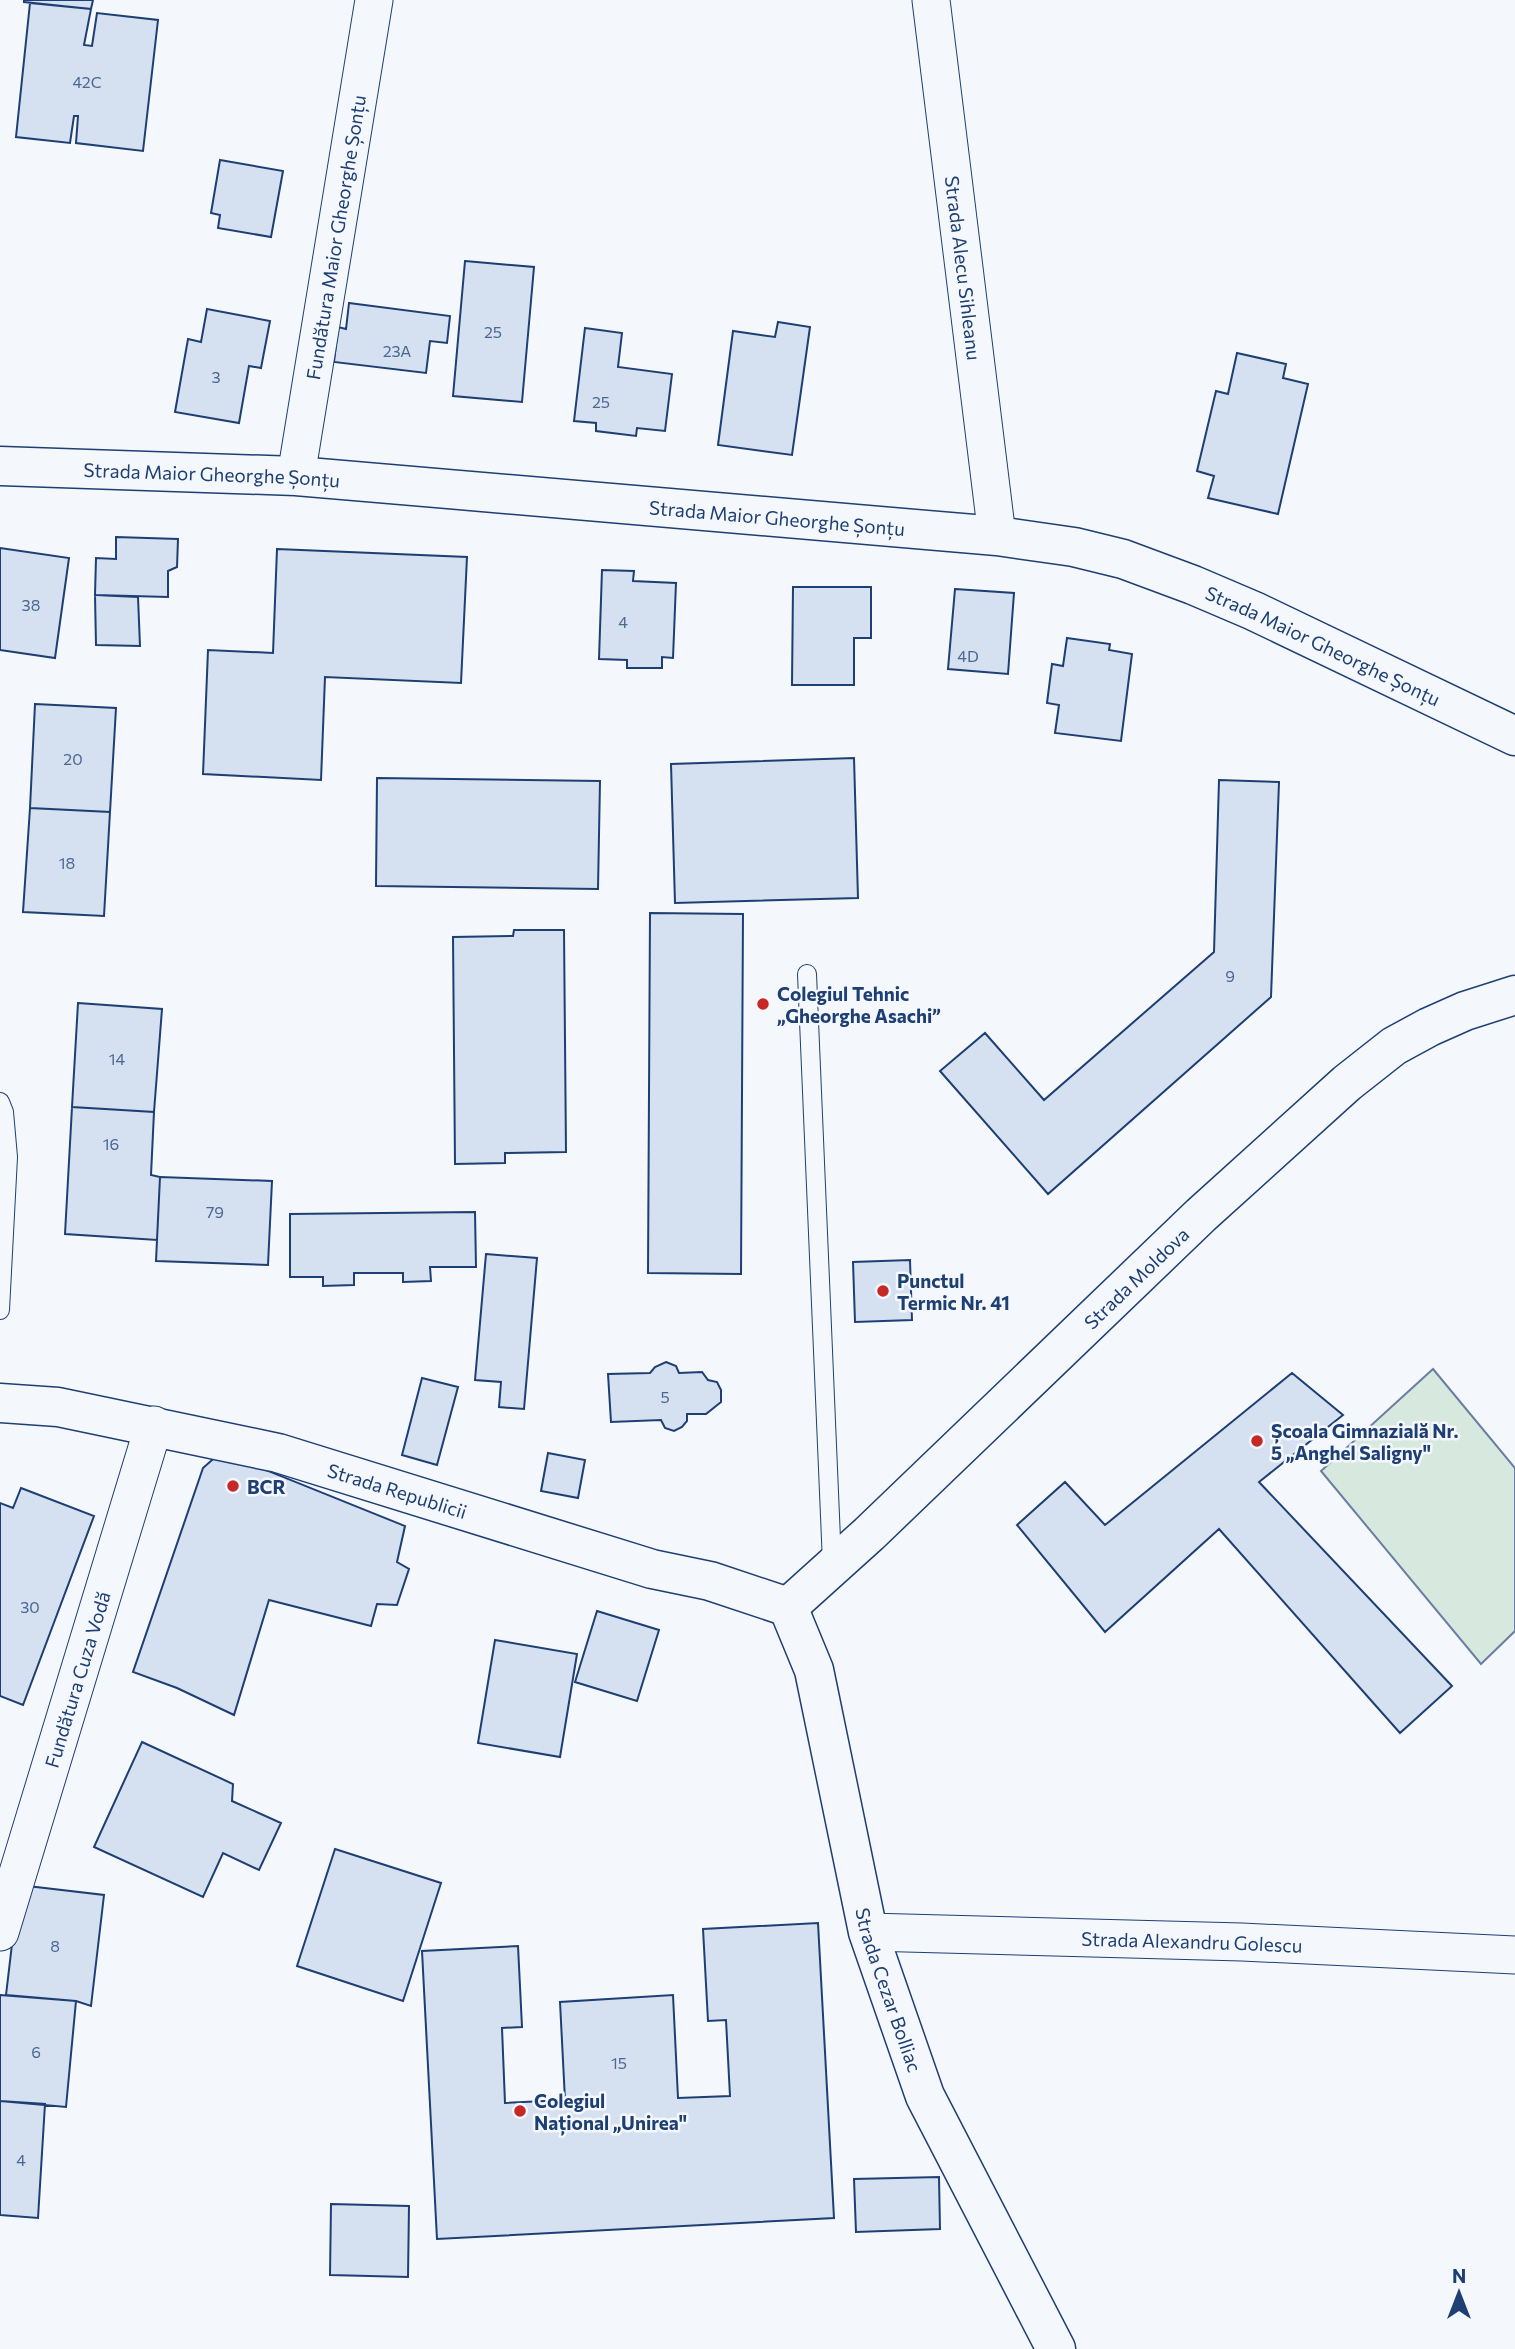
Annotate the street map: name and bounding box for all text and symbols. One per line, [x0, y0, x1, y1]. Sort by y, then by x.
house number: 42C [72, 72, 102, 91]
street label: Fundătura Maior Gheorghe Șonțu [300, 93, 370, 381]
street label: Strada Alecu Sihleanu [941, 174, 987, 361]
house number: 25 [484, 322, 502, 341]
house number: 23A [383, 341, 411, 360]
house number: 3 [211, 367, 221, 386]
house number: 25 [592, 392, 610, 411]
street label: Strada Maior Gheorghe Șonțu [83, 457, 341, 492]
street label: Strada Maior Gheorghe Șonțu [648, 495, 906, 541]
street label: Strada Maior Gheorghe Șonțu [1202, 580, 1444, 710]
house number: 38 [22, 595, 40, 614]
house number: 4 [618, 612, 628, 631]
house number: 4D [957, 646, 979, 665]
house number: 20 [63, 749, 83, 768]
house number: 18 [59, 853, 75, 872]
house number: 9 [1225, 966, 1235, 985]
place label: Colegiul Tehnic „Gheorghe Asachi” [777, 982, 941, 1027]
marker: Colegiul Tehnic „Gheorghe Asachi” [755, 996, 771, 1012]
house number: 14 [109, 1049, 126, 1068]
house number: 16 [103, 1134, 119, 1153]
house number: 79 [206, 1202, 224, 1221]
street label: Strada Moldova [1079, 1222, 1193, 1333]
place label: Punctul Termic Nr. 41 [897, 1269, 1010, 1314]
marker: Punctul Termic Nr. 41 [875, 1283, 891, 1299]
house number: 5 [660, 1387, 670, 1406]
place label: Școala Gimnazială Nr. 5 „Anghel Saligny" [1271, 1419, 1459, 1464]
marker: Școala Gimnazială Nr. 5 „Anghel Saligny" [1249, 1433, 1265, 1449]
street label: Strada Republicii [325, 1458, 470, 1522]
place label: BCR [247, 1475, 286, 1498]
marker: BCR [225, 1478, 241, 1494]
street label: Fundătura Cuza Vodă [39, 1589, 114, 1770]
house number: 30 [20, 1597, 40, 1616]
street label: Strada Cezar Bolliac [852, 1906, 927, 2075]
street label: Strada Alexandru Golescu [1081, 1926, 1303, 1956]
house number: 8 [50, 1936, 60, 1955]
house number: 6 [31, 2042, 41, 2061]
house number: 15 [611, 2053, 627, 2072]
place label: Colegiul Național „Unirea" [534, 2089, 687, 2136]
marker: Colegiul Național „Unirea" [512, 2103, 528, 2119]
house number: 4 [16, 2150, 26, 2169]
north arrow [1424, 2258, 1494, 2328]
text: N [1452, 2264, 1466, 2287]

